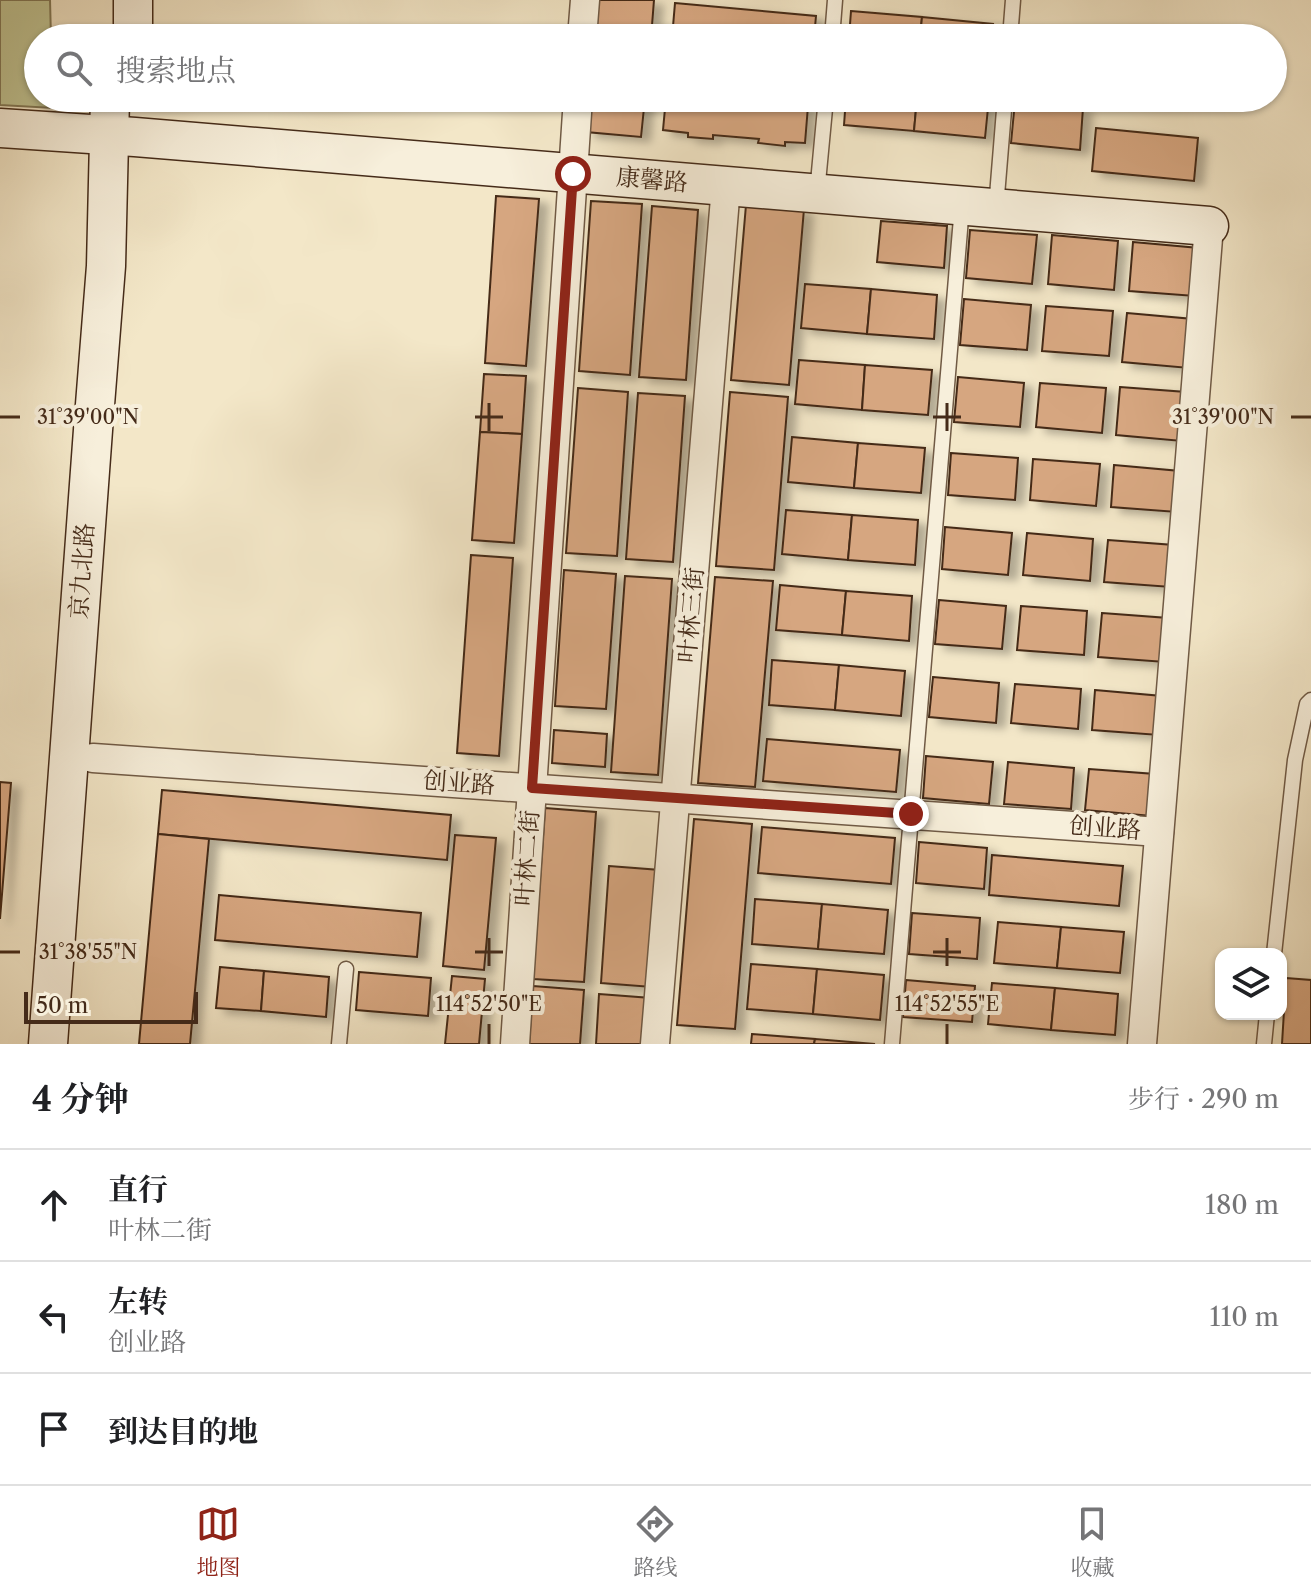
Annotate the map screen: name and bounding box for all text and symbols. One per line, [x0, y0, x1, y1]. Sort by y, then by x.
search box [24, 24, 1287, 112]
icon: search [52, 46, 96, 90]
text: 搜索地点 [116, 52, 236, 89]
route start [555, 156, 591, 192]
street label: 康馨路 [615, 162, 689, 197]
text: 31°39'00"N [37, 405, 139, 429]
text: 31°39'00"N [1172, 405, 1274, 429]
street label: 京九北路 [64, 522, 99, 620]
street label: 叶林三街 [672, 566, 709, 664]
street label: 创业路 [422, 766, 496, 799]
route end [893, 796, 929, 832]
street label: 叶林二街 [509, 809, 544, 907]
street label: 创业路 [1068, 811, 1142, 844]
text: 31°38'55"N [39, 940, 137, 964]
map controls [1215, 948, 1287, 1020]
button: layers [1215, 948, 1287, 1020]
scale bar [24, 988, 198, 1024]
text: 50 m [36, 992, 88, 1019]
text: 114°52'50"E [436, 992, 542, 1016]
text: 114°52'55"E [895, 992, 999, 1016]
text: 4 分钟 [32, 1078, 129, 1120]
text: 步行 · 290 m [1128, 1083, 1279, 1115]
text: 直行 [108, 1171, 168, 1208]
icon: ahead [32, 1183, 76, 1227]
text: 180 m [1205, 1189, 1279, 1221]
text: 叶林二街 [108, 1214, 212, 1246]
text: 左转 [108, 1283, 168, 1320]
icon: left [32, 1295, 76, 1339]
text: 110 m [1210, 1301, 1279, 1333]
text: 创业路 [108, 1326, 186, 1358]
icon: arrive [32, 1407, 76, 1451]
text: 到达目的地 [108, 1413, 258, 1450]
tab: 地图 [196, 1502, 241, 1581]
tab: 路线 [633, 1502, 678, 1581]
tab: 收藏 [1070, 1502, 1115, 1581]

